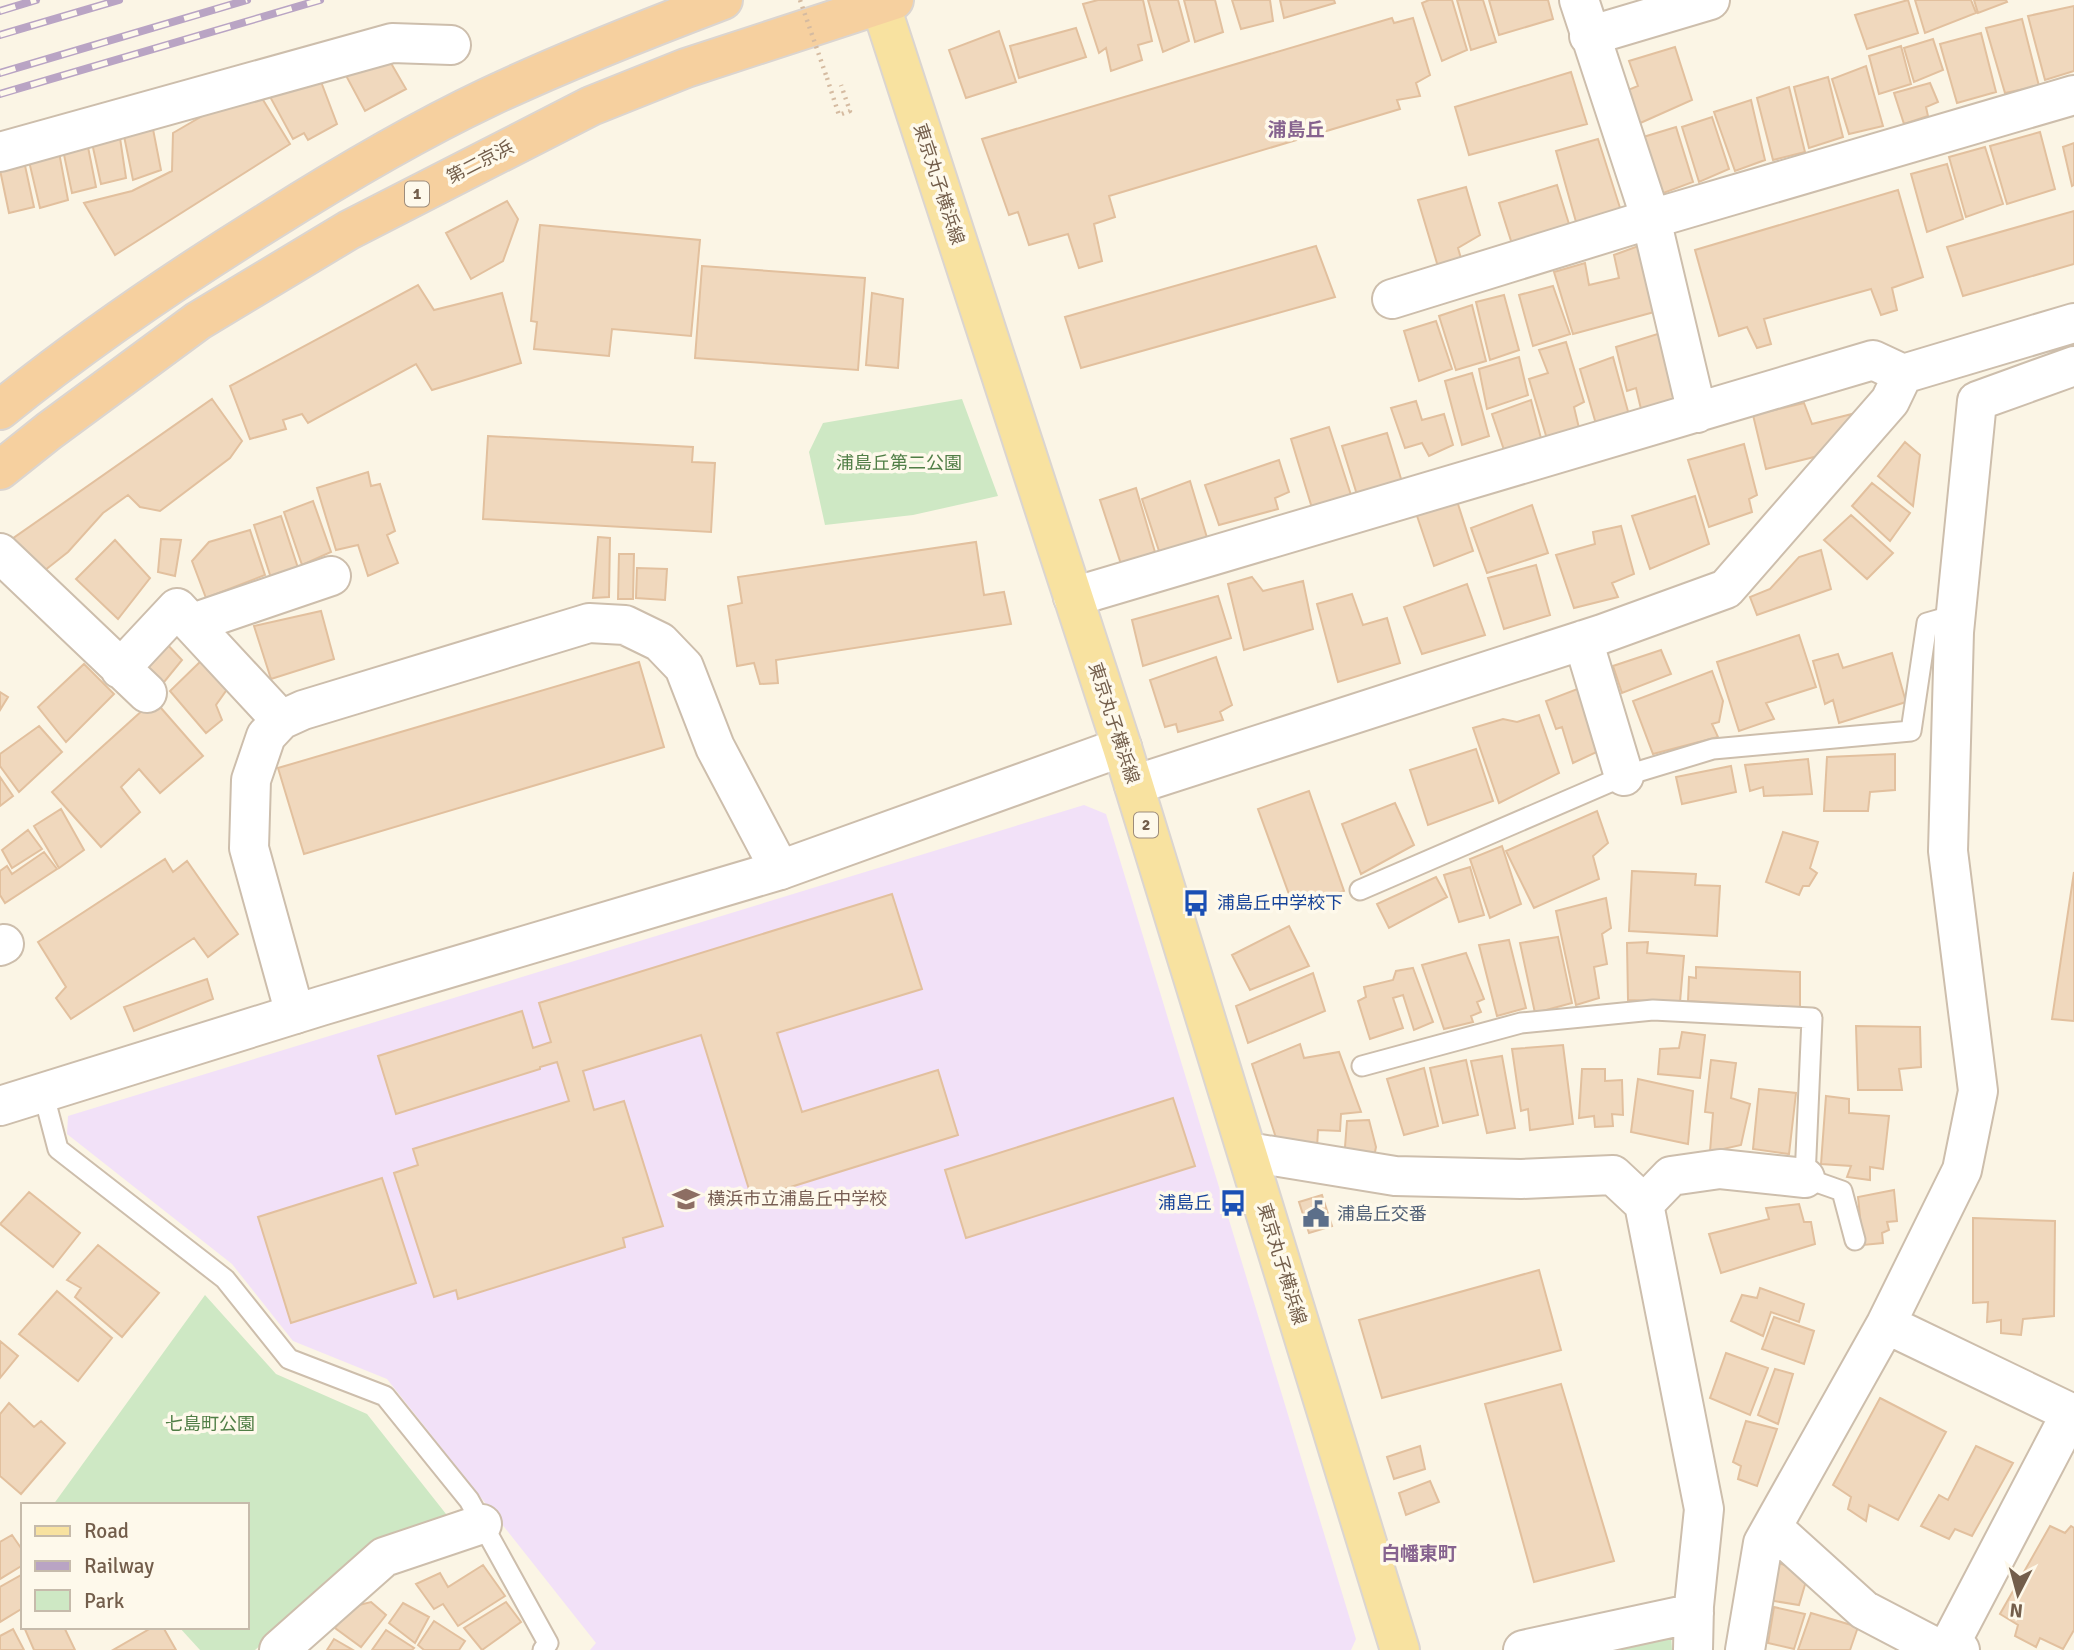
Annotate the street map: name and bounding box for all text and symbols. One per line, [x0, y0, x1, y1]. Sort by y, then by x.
district label: 浦島丘 [1267, 118, 1325, 142]
street label: 東京丸子横浜線 [909, 121, 969, 247]
street label: 第二京浜 [443, 136, 517, 188]
road number: 1 [405, 182, 429, 206]
park label: 浦島丘第二公園 [836, 452, 962, 474]
street label: 東京丸子横浜線 [1084, 660, 1144, 786]
road number: 2 [1134, 812, 1158, 838]
bus stop icon: 浦島丘中学校下 [1181, 888, 1211, 918]
place label: 浦島丘中学校下 [1217, 892, 1343, 914]
school or university icon: 横浜市立浦島丘中学校 [671, 1184, 701, 1214]
place label: 横浜市立浦島丘中学校 [707, 1188, 887, 1210]
bus stop icon: 浦島丘 [1218, 1188, 1248, 1218]
place label: 浦島丘 [1158, 1192, 1212, 1214]
public building icon: 浦島丘交番 [1301, 1199, 1331, 1229]
street label: 東京丸子横浜線 [1253, 1201, 1311, 1327]
place label: 浦島丘交番 [1337, 1203, 1427, 1225]
park label: 七島町公園 [165, 1413, 255, 1435]
legend [21, 1503, 248, 1629]
text: Road [84, 1518, 129, 1544]
district label: 白幡東町 [1381, 1542, 1457, 1566]
text: Railway [84, 1553, 154, 1579]
north arrow [1983, 1559, 2053, 1629]
text: Park [84, 1588, 125, 1614]
text: N [2009, 1597, 2024, 1623]

